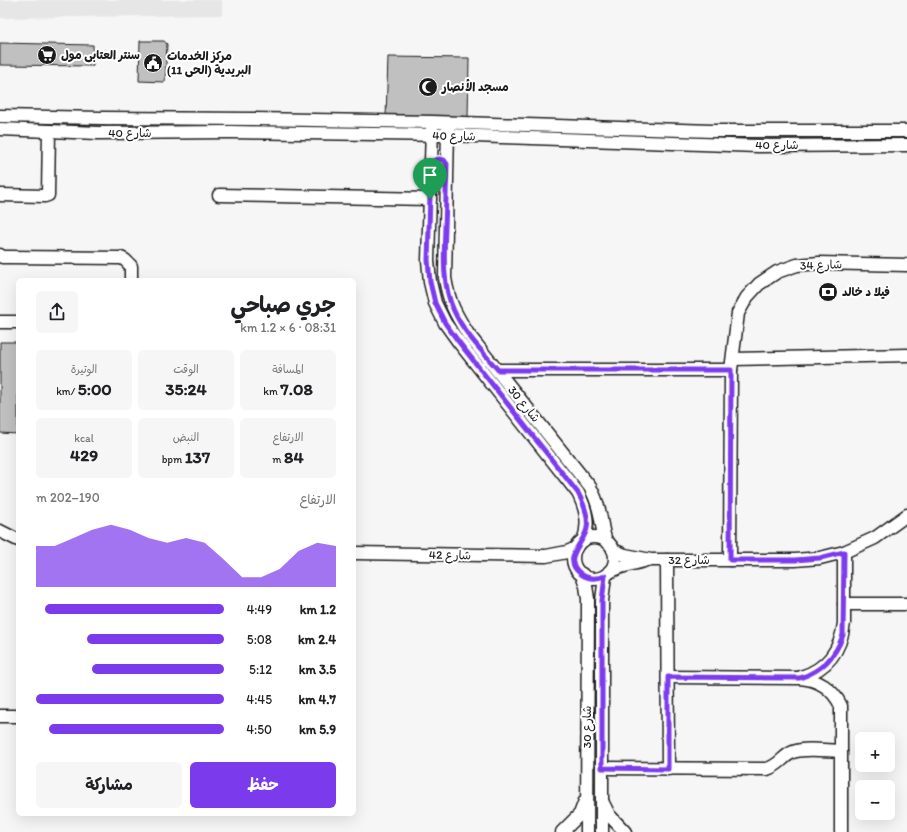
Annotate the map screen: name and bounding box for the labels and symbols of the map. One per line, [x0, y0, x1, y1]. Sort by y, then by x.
supermarket icon: سنتر العتابى مول [36, 44, 58, 66]
place label: سنتر العتابى مول [61, 48, 140, 63]
place label: مركز الخدمات البريدية (الحى 11) [167, 49, 251, 78]
public building icon: مركز الخدمات البريدية (الحى 11) [142, 52, 164, 74]
mosque icon: مسجد الأنصار [417, 76, 439, 98]
place label: مسجد الأنصار [441, 78, 509, 94]
street label: شارع 40 [108, 126, 152, 142]
street label: شارع 40 [432, 129, 476, 145]
street label: شارع 40 [755, 138, 799, 154]
pin [413, 158, 447, 199]
street label: شارع 34 [800, 257, 843, 275]
bank icon: فيلا د خالد [817, 281, 839, 303]
place label: فيلا د خالد [842, 285, 890, 299]
street label: شارع 30 [504, 383, 543, 426]
street label: شارع 42 [429, 548, 471, 564]
street label: شارع 32 [668, 553, 710, 569]
street label: شارع 30 [580, 706, 596, 748]

